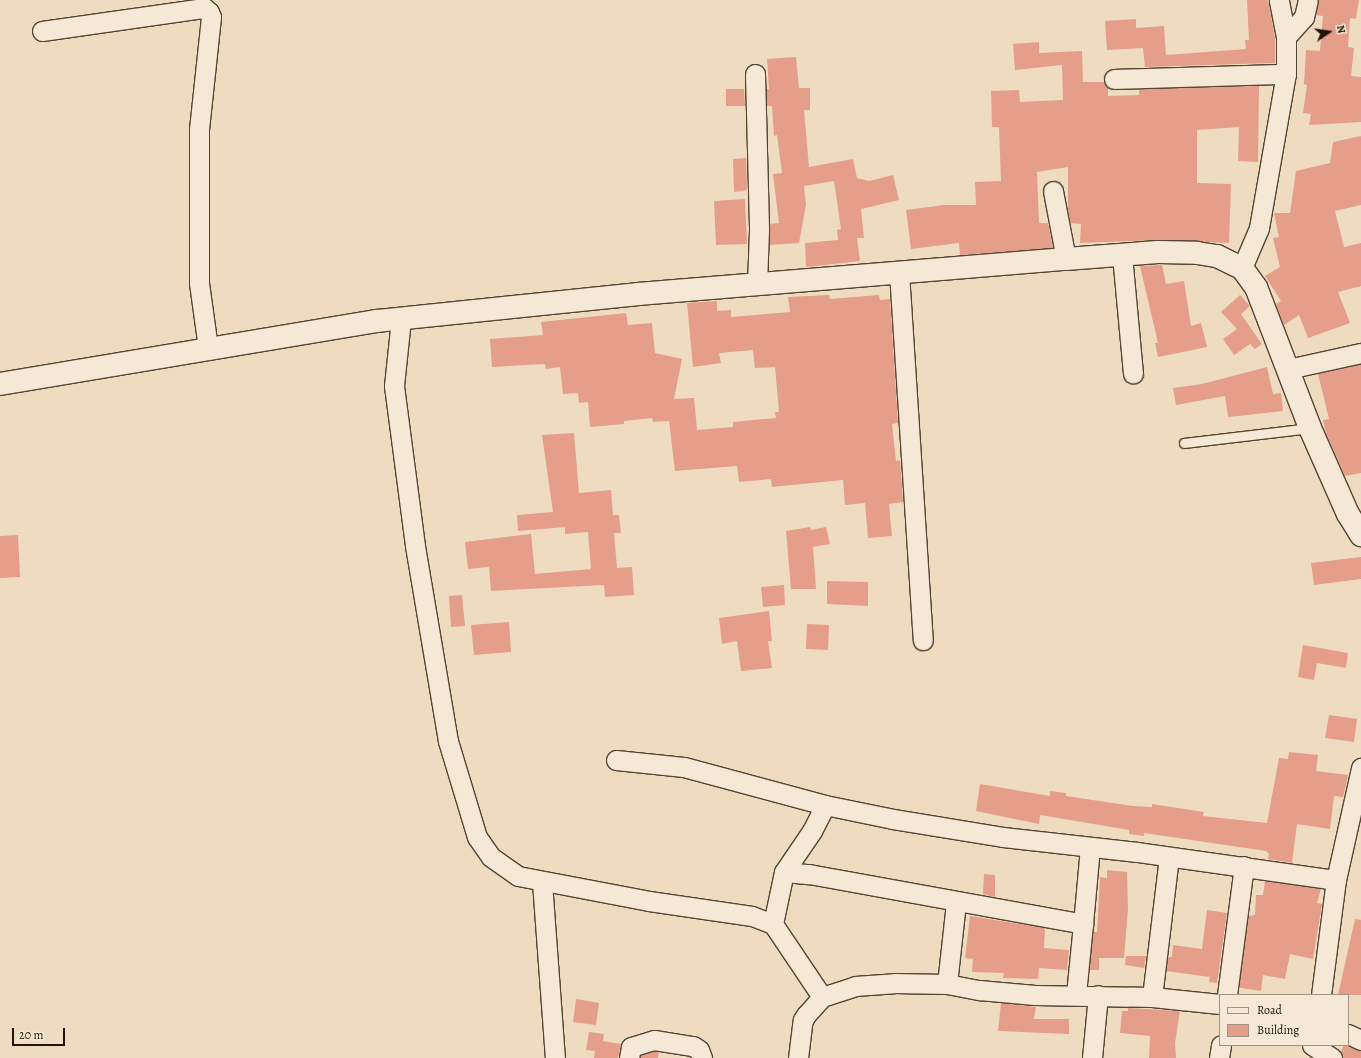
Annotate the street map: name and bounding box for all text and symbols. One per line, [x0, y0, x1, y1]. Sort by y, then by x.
north arrow [1309, 12, 1349, 52]
text: N [1333, 24, 1349, 35]
legend [1219, 994, 1349, 1046]
text: Road [1257, 1002, 1282, 1018]
scale bar [14, 1020, 67, 1046]
text: Building [1257, 1022, 1299, 1038]
text: 20 m [19, 1027, 43, 1043]

